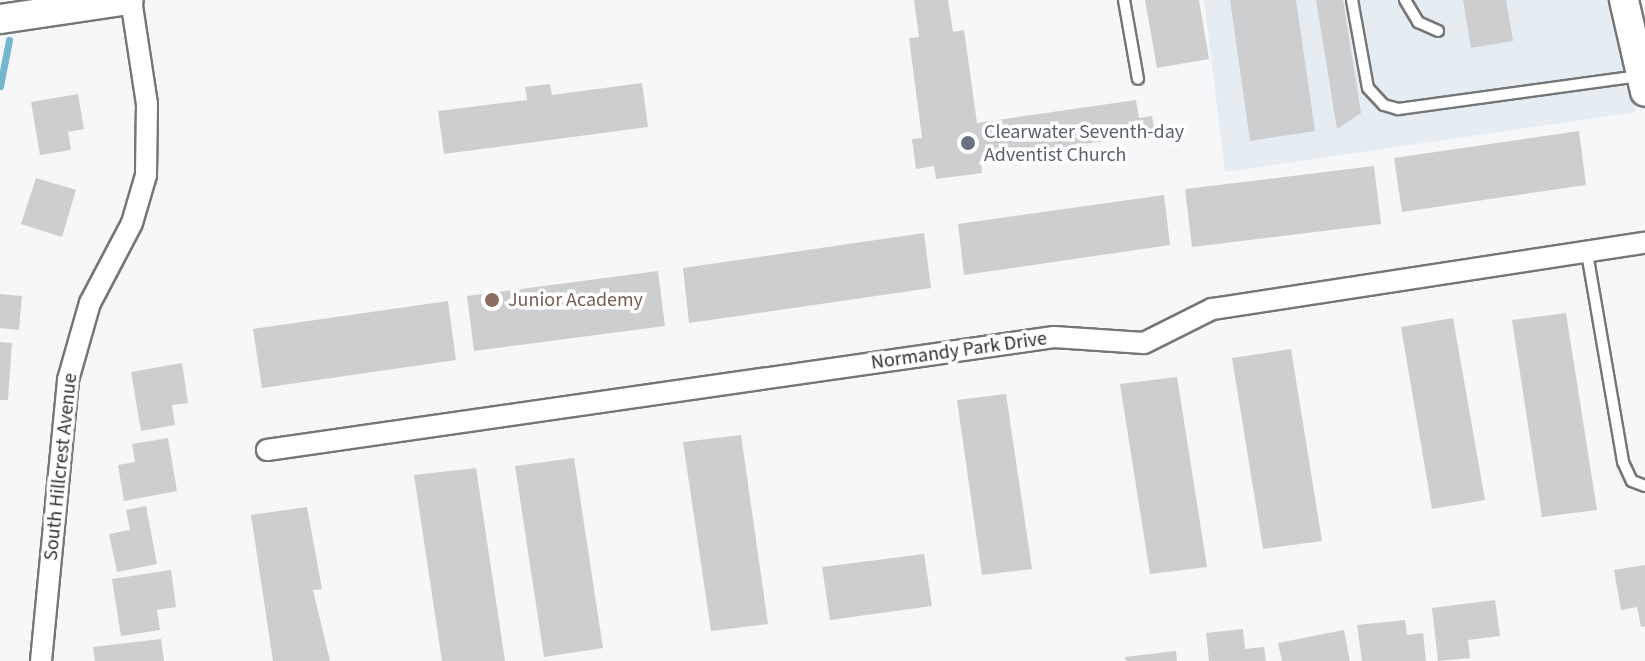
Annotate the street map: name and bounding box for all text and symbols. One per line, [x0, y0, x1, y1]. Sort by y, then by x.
place label: Clearwater Seventh-day Adventist Church [984, 120, 1184, 167]
marker: Clearwater Seventh-day Adventist Church [959, 134, 977, 152]
place label: Junior Academy [508, 288, 643, 312]
marker: Junior Academy [483, 291, 501, 309]
street label: Normandy Park Drive [869, 327, 1049, 375]
street label: South Hillcrest Avenue [39, 372, 83, 562]

